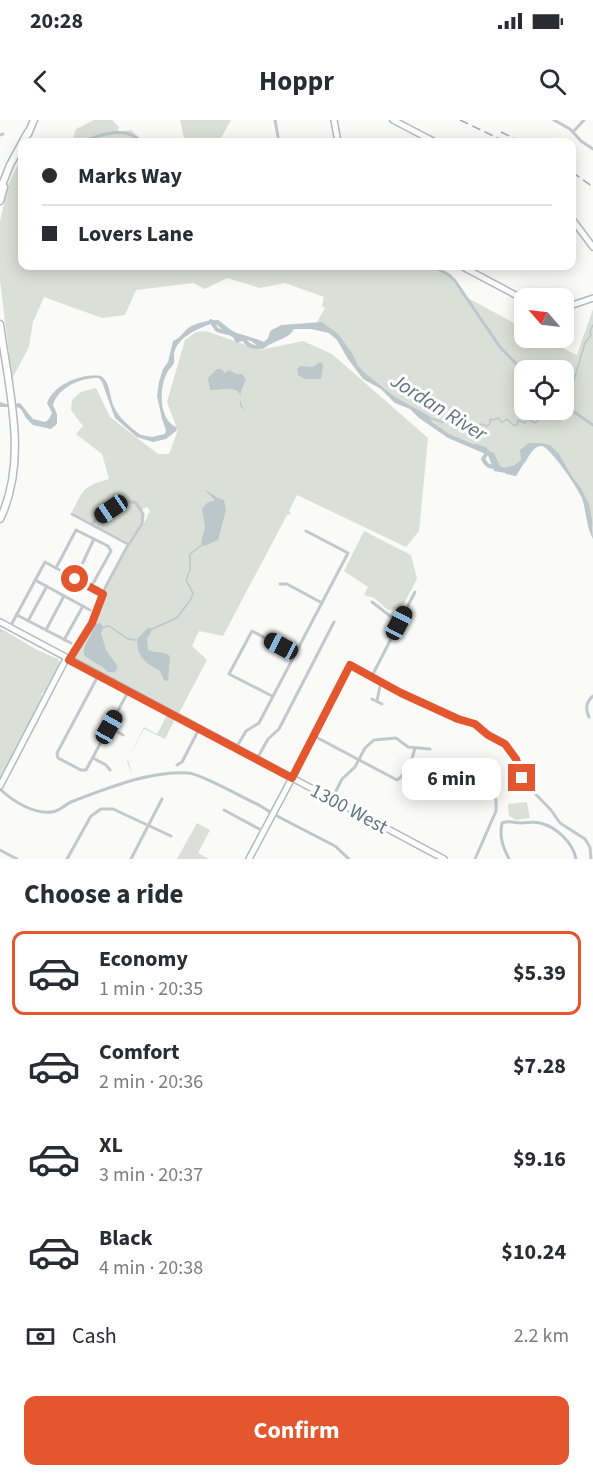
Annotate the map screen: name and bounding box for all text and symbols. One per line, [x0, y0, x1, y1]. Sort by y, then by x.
text: 20:28 [30, 5, 83, 37]
text: Hoppr [259, 62, 334, 101]
icon: back [24, 65, 57, 98]
icon: search [536, 65, 569, 98]
text: Marks Way [78, 160, 182, 192]
text: Lovers Lane [78, 218, 194, 250]
north arrow [514, 288, 574, 348]
map controls [514, 288, 574, 420]
button: locate [514, 360, 574, 420]
water label: Jordan River [384, 365, 494, 449]
car [91, 491, 131, 527]
route start [61, 565, 88, 592]
car [383, 603, 415, 643]
car [261, 630, 301, 662]
car [92, 707, 126, 747]
callout: 6 min [402, 757, 501, 799]
route end [508, 764, 535, 791]
text: 6 min [427, 765, 476, 793]
street label: 1300 West [305, 777, 393, 841]
text: Choose a ride [24, 875, 184, 914]
text: Economy [99, 943, 188, 975]
icon: car [27, 946, 81, 1000]
text: $5.39 [513, 957, 566, 989]
text: 1 min · 20:35 [99, 975, 203, 1003]
text: Comfort [99, 1036, 180, 1068]
icon: car [27, 1039, 81, 1093]
text: $7.28 [513, 1050, 566, 1082]
text: 2 min · 20:36 [99, 1068, 203, 1096]
text: XL [99, 1129, 123, 1161]
icon: car [27, 1132, 81, 1186]
text: $9.16 [513, 1143, 566, 1175]
text: 3 min · 20:37 [99, 1161, 203, 1189]
text: Black [99, 1222, 153, 1254]
icon: car [27, 1225, 81, 1279]
text: $10.24 [501, 1236, 566, 1268]
text: 4 min · 20:38 [99, 1254, 203, 1282]
icon: cash [24, 1320, 57, 1353]
text: Cash [72, 1320, 117, 1352]
text: 2.2 km [514, 1322, 569, 1350]
button: Confirm [24, 1396, 569, 1465]

